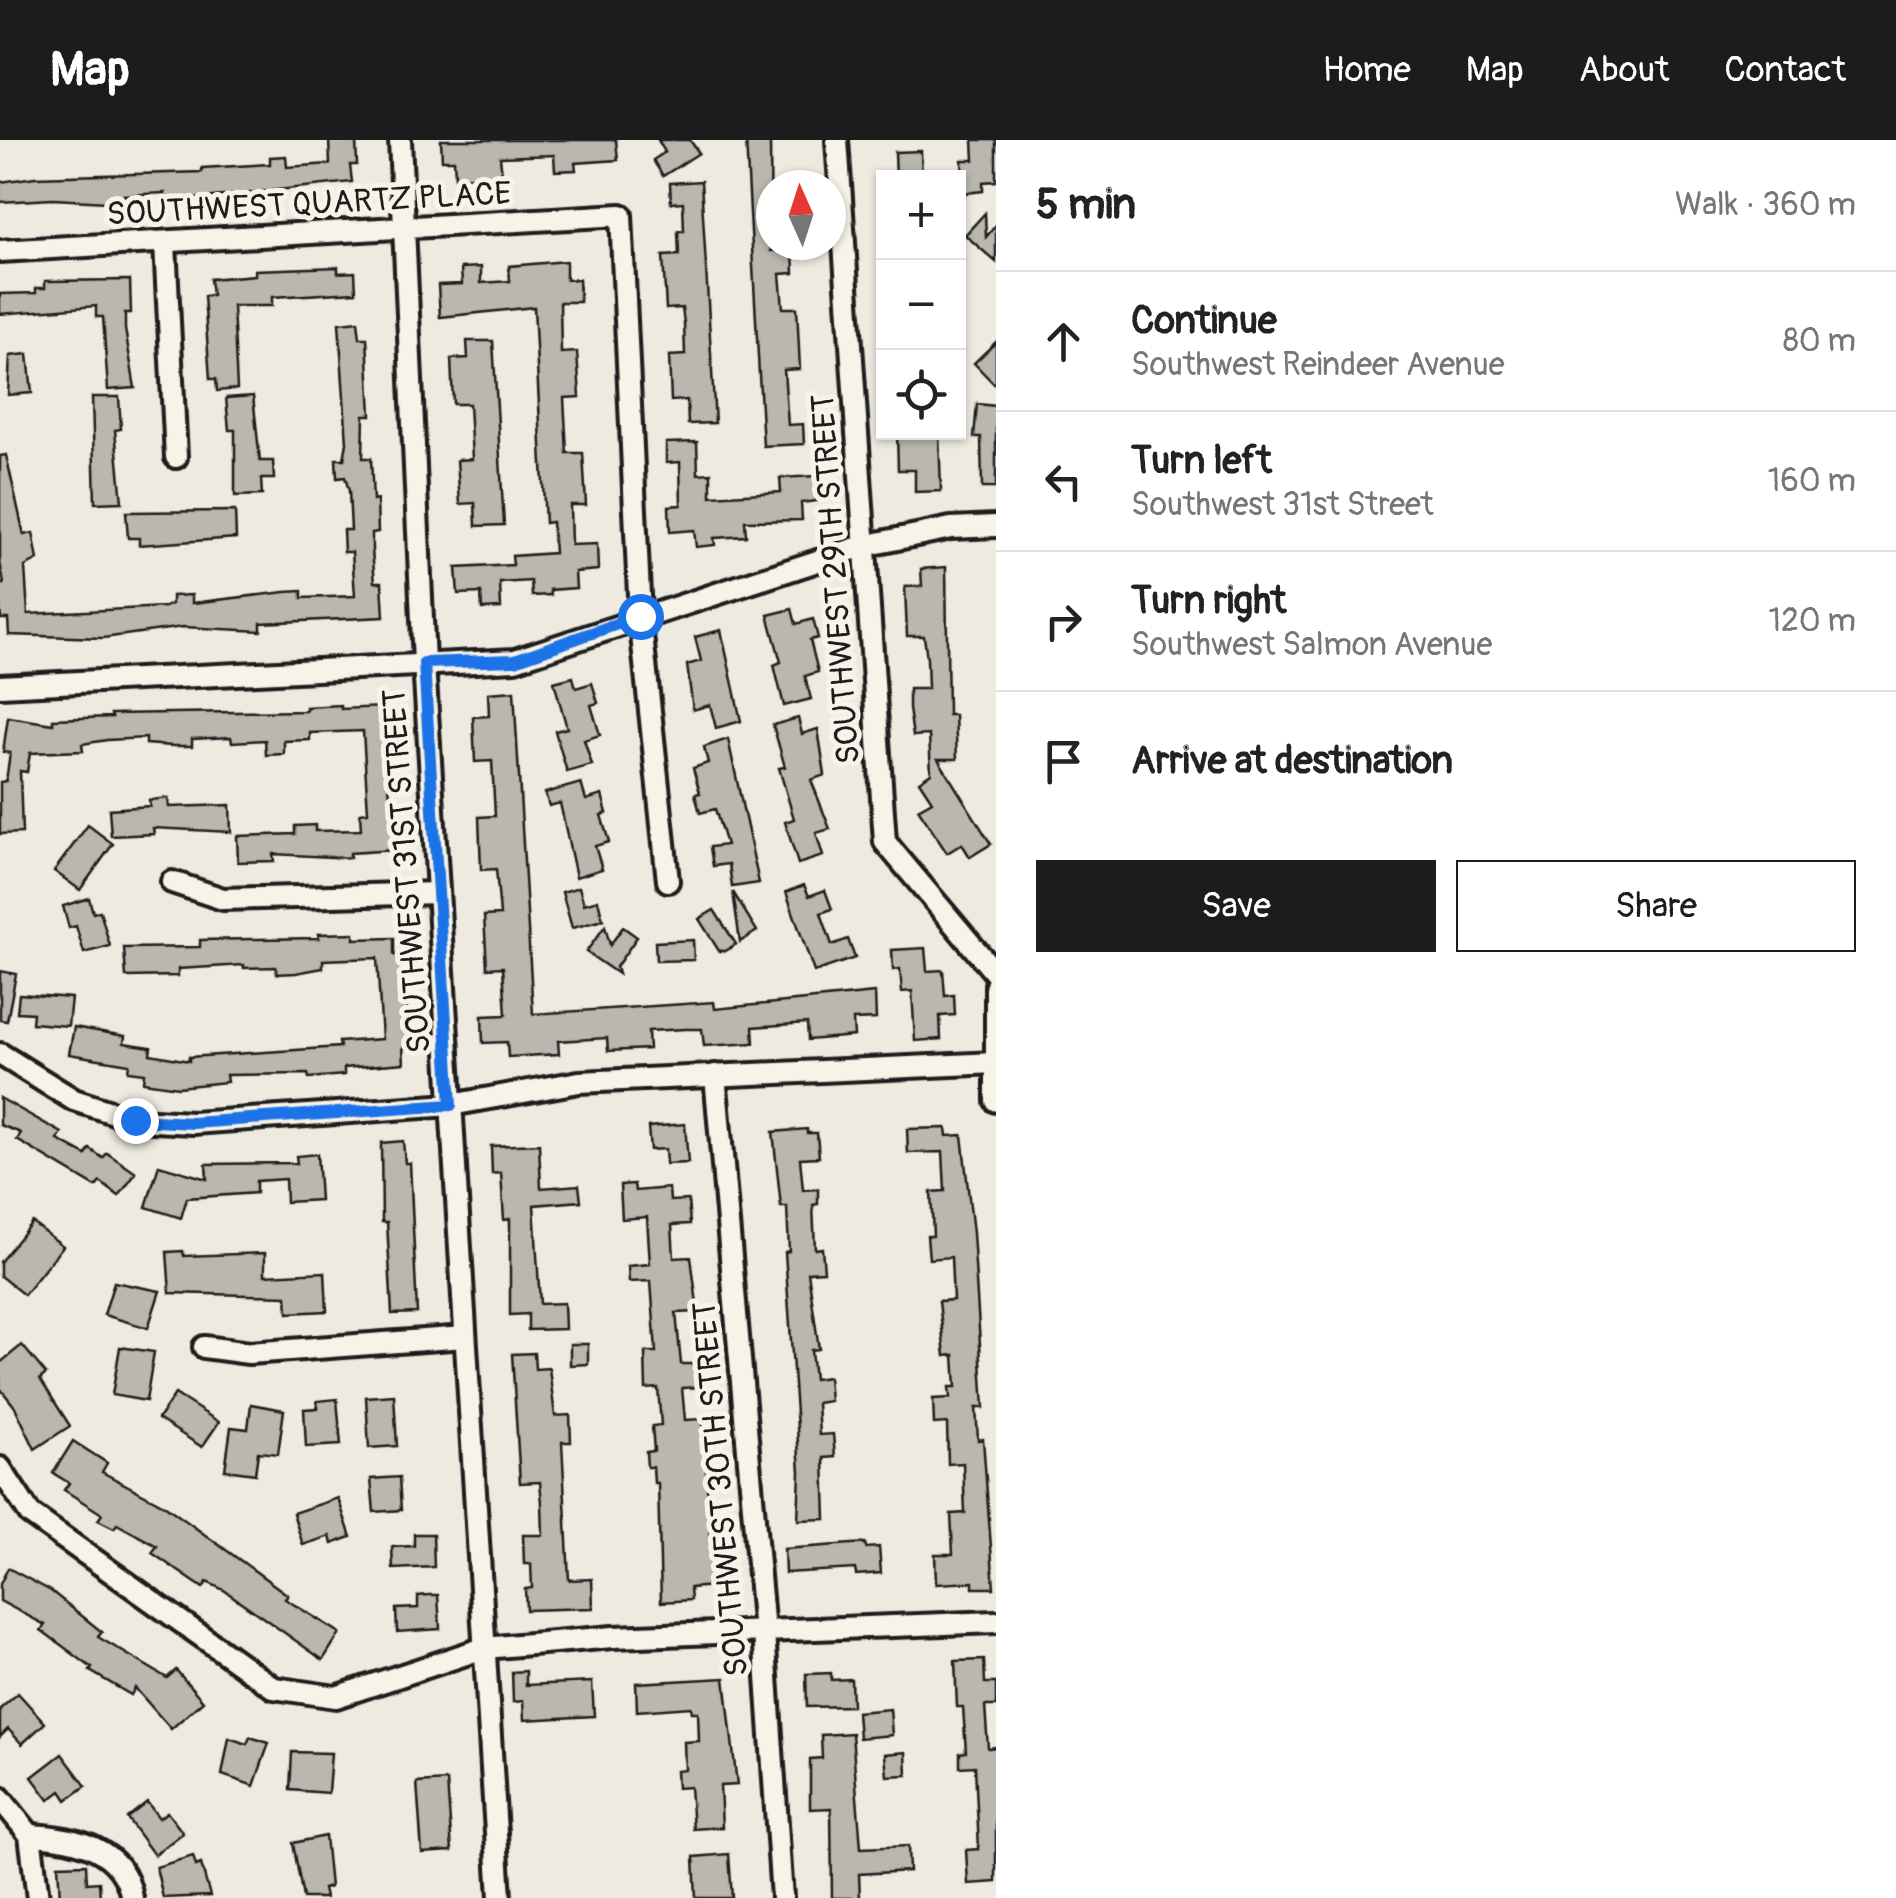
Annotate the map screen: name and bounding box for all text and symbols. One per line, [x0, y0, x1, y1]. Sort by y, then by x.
text: Map [50, 40, 130, 100]
text: Home [1323, 48, 1411, 92]
text: Map [1466, 48, 1524, 92]
text: About [1579, 48, 1669, 92]
text: Contact [1724, 48, 1846, 92]
north arrow [756, 170, 846, 260]
map controls [876, 170, 966, 440]
button: + [876, 170, 966, 260]
street label: SOUTHWEST QUARTZ PLACE [106, 173, 512, 235]
text: 5 min [1036, 179, 1136, 231]
text: Walk · 360 m [1675, 185, 1856, 225]
button: − [876, 260, 966, 350]
text: Continue [1131, 297, 1277, 345]
icon: ahead [1036, 314, 1091, 369]
text: 80 m [1783, 321, 1856, 361]
text: Southwest Reindeer Avenue [1131, 345, 1504, 385]
button: locate [876, 350, 966, 440]
street label: SOUTHWEST 29TH STREET [803, 393, 869, 765]
text: Turn left [1131, 437, 1272, 485]
icon: left [1036, 454, 1091, 509]
text: 160 m [1768, 461, 1856, 501]
text: Southwest 31st Street [1131, 485, 1434, 525]
text: Turn right [1131, 577, 1286, 625]
route start [618, 594, 664, 640]
icon: right [1036, 594, 1091, 649]
text: 120 m [1768, 601, 1856, 641]
text: Southwest Salmon Avenue [1131, 625, 1492, 665]
street label: SOUTHWEST 31ST STREET [374, 687, 440, 1055]
icon: arrive [1036, 734, 1091, 789]
text: Arrive at destination [1131, 737, 1453, 785]
button: Save [1036, 860, 1436, 952]
button: Share [1456, 860, 1856, 952]
route end [113, 1098, 159, 1144]
street label: SOUTHWEST 30TH STREET [685, 1300, 757, 1678]

